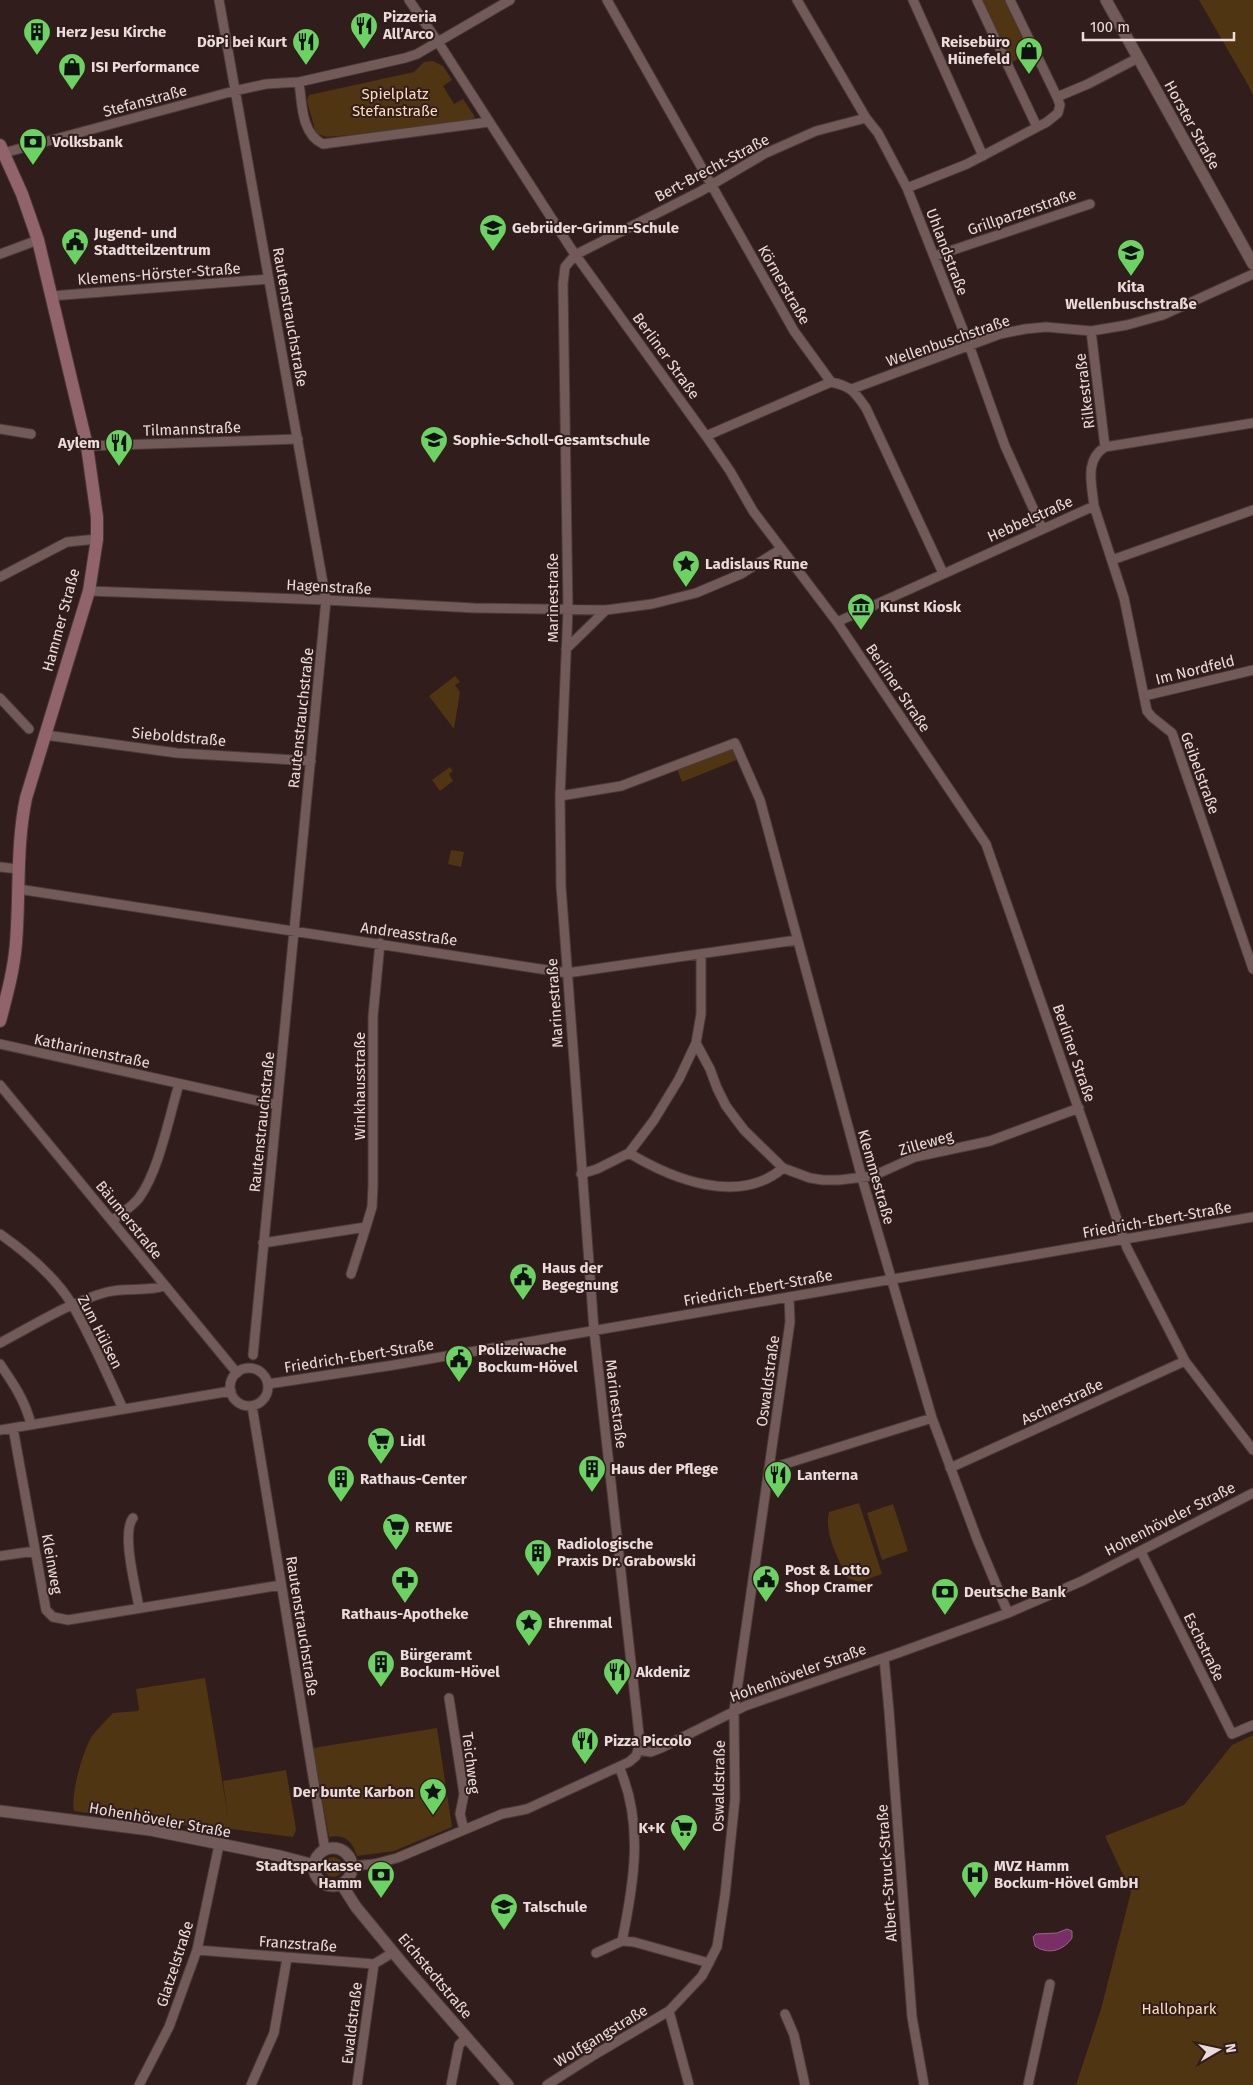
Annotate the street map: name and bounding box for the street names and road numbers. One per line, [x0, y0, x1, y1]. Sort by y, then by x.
street label: Horster Straße [1160, 77, 1224, 173]
street label: Stefanstraße [101, 81, 189, 121]
street label: Bert-Brecht-Straße [652, 130, 772, 206]
street label: Grillparzerstraße [965, 185, 1079, 239]
street label: Uhlandstraße [922, 206, 972, 298]
street label: Körnerstraße [754, 242, 814, 328]
street label: Rautenstrauchstraße [269, 246, 311, 388]
street label: Klemens-Hörster-Straße [77, 259, 241, 289]
street label: Berliner Straße [629, 309, 703, 403]
street label: Wellenbuschstraße [884, 311, 1012, 371]
street label: Rilkestraße [1071, 352, 1099, 430]
street label: Tilmannstraße [143, 418, 241, 440]
street label: Hebbelstraße [984, 492, 1076, 546]
street label: Marinestraße [544, 553, 562, 643]
street label: Hammer Straße [39, 566, 83, 674]
street label: Hagenstraße [286, 576, 372, 598]
street label: Berliner Straße [862, 640, 934, 736]
street label: Rautenstrauchstraße [285, 647, 317, 789]
street label: Im Nordfeld [1154, 651, 1236, 689]
street label: Sieboldstraße [131, 724, 227, 750]
street label: Geibelstraße [1177, 729, 1223, 817]
street label: Andreasstraße [359, 918, 459, 950]
street label: Marinestraße [543, 958, 567, 1048]
street label: Berliner Straße [1049, 1002, 1099, 1104]
street label: Katharinenstraße [32, 1030, 152, 1072]
street label: Winkhausstraße [351, 1032, 369, 1140]
street label: Rautenstrauchstraße [246, 1051, 278, 1193]
street label: Klemmestraße [854, 1127, 898, 1227]
street label: Zilleweg [897, 1127, 955, 1159]
street label: Bäumerstraße [92, 1177, 166, 1263]
street label: Friedrich-Ebert-Straße [1081, 1198, 1233, 1242]
street label: Friedrich-Ebert-Straße [682, 1266, 834, 1310]
street label: Zum Hülsen [74, 1292, 126, 1372]
street label: Oswaldstraße [753, 1334, 783, 1428]
street label: Friedrich-Ebert-Straße [283, 1335, 435, 1377]
street label: Marinestraße [602, 1358, 630, 1450]
street label: Ascherstraße [1018, 1375, 1106, 1429]
street label: Hohenhöveler Straße [1102, 1478, 1238, 1560]
street label: Kleinweg [38, 1532, 66, 1596]
street label: Rautenstrauchstraße [282, 1555, 322, 1697]
street label: Eschstraße [1180, 1610, 1228, 1684]
street label: Hohenhöveler Straße [727, 1640, 869, 1706]
street label: Teichweg [458, 1731, 484, 1795]
street label: Oswaldstraße [709, 1740, 729, 1832]
street label: Hohenhöveler Straße [88, 1799, 232, 1841]
street label: Albert-Struck-Straße [873, 1803, 901, 1943]
street label: Glatzelstraße [153, 1919, 197, 2009]
street label: Eichstedtstraße [394, 1930, 476, 2022]
street label: Franzstraße [258, 1932, 338, 1956]
street label: Ewaldstraße [338, 1981, 366, 2065]
street label: Wolfgangstraße [551, 2001, 651, 2071]

